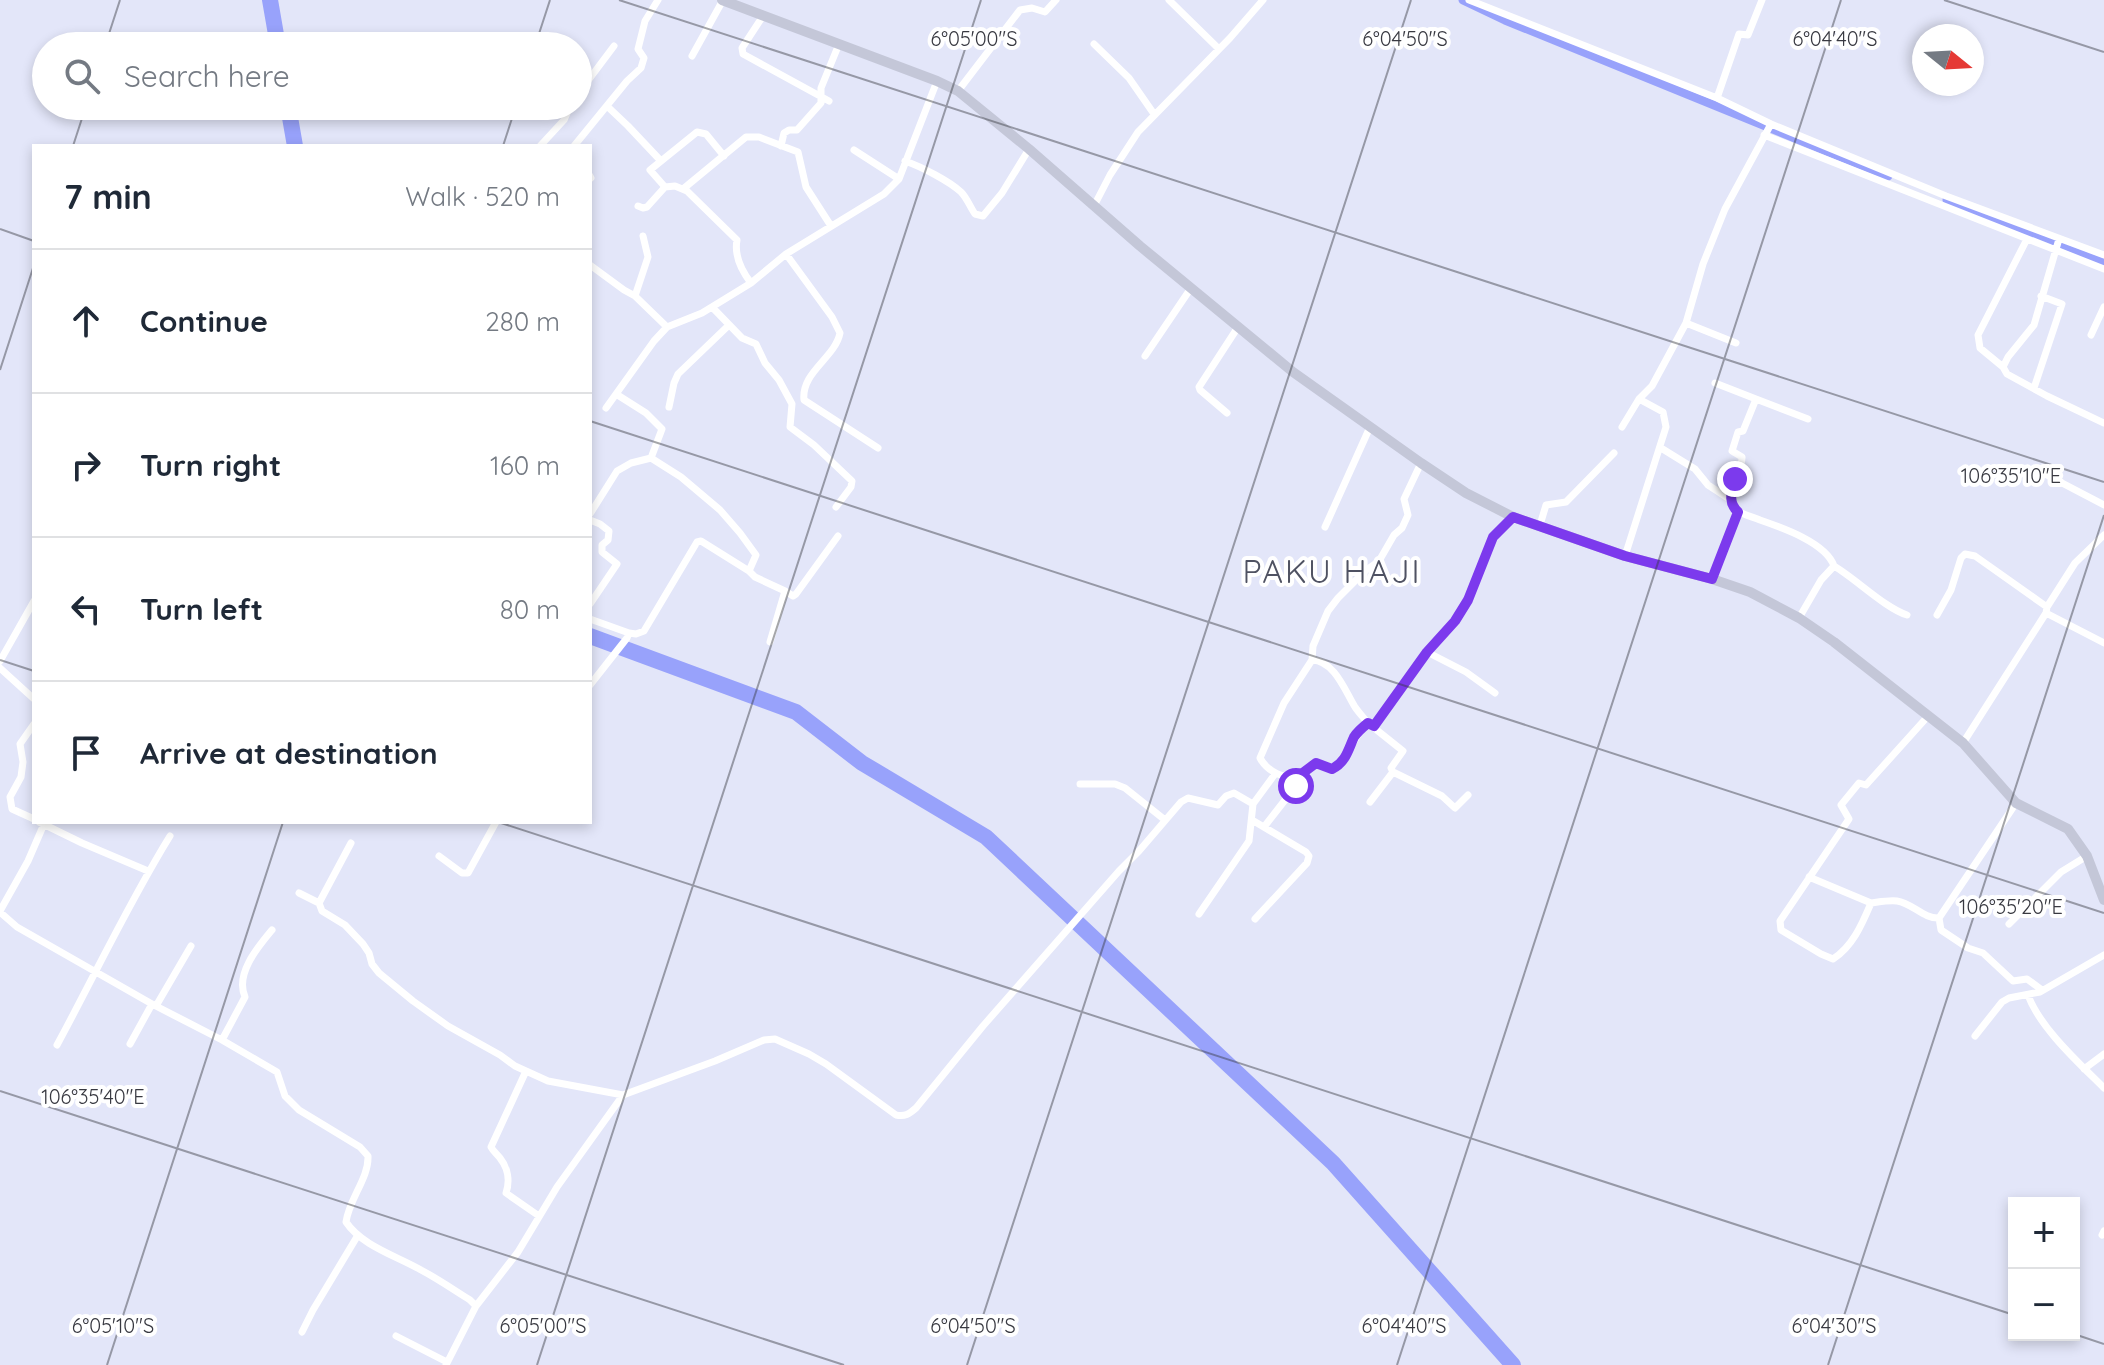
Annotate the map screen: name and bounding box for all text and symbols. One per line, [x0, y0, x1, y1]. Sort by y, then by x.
north arrow [1912, 24, 1984, 96]
text: 6°05'00"S [931, 26, 1017, 51]
text: 6°04'50"S [1362, 26, 1448, 51]
text: 6°04'40"S [1792, 26, 1878, 51]
search box [32, 32, 592, 120]
icon: search [60, 54, 104, 98]
text: Search here [124, 57, 290, 95]
text: 7 min [64, 175, 152, 218]
text: Walk · 520 m [405, 180, 560, 213]
icon: ahead [64, 299, 108, 343]
text: Continue [140, 302, 268, 340]
text: 280 m [485, 305, 560, 338]
icon: right [64, 443, 108, 487]
text: Turn right [140, 446, 281, 484]
text: 160 m [490, 449, 560, 482]
route end [1717, 461, 1753, 497]
text: 106°35'10"E [1961, 463, 2061, 488]
district label: PAKU HAJI [1242, 551, 1422, 591]
icon: left [64, 587, 108, 631]
text: Turn left [140, 590, 263, 628]
text: 80 m [500, 593, 560, 626]
icon: arrive [64, 731, 108, 775]
text: Arrive at destination [140, 734, 438, 772]
route start [1278, 768, 1314, 804]
text: 106°35'20"E [1959, 894, 2063, 919]
text: 106°35'40"E [41, 1084, 145, 1109]
map controls [2008, 1197, 2080, 1341]
button: + [2008, 1197, 2080, 1269]
button: − [2008, 1269, 2080, 1341]
text: 6°05'10"S [72, 1313, 154, 1338]
text: 6°05'00"S [500, 1313, 586, 1338]
text: 6°04'50"S [930, 1313, 1016, 1338]
text: 6°04'40"S [1361, 1313, 1447, 1338]
text: 6°04'30"S [1792, 1313, 1876, 1338]

